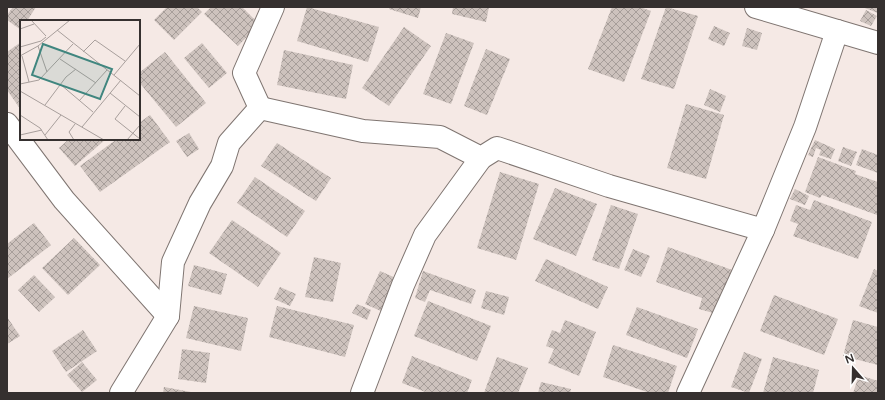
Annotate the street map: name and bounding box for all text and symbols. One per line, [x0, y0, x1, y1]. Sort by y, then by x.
inset map [20, 20, 140, 140]
north arrow [833, 348, 873, 388]
text: N [843, 351, 856, 367]

